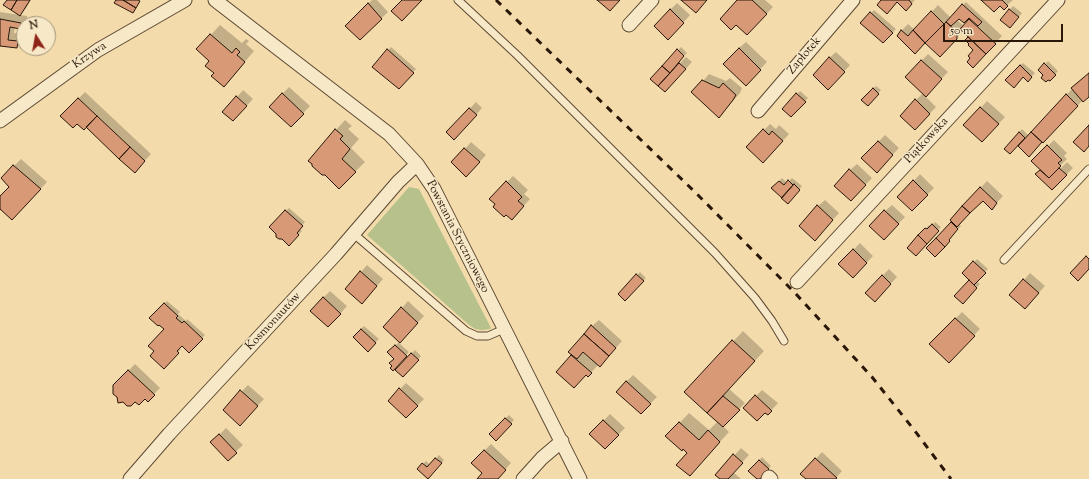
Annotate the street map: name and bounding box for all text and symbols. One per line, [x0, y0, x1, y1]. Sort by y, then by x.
north arrow [16, 16, 56, 56]
scale bar [945, 16, 1065, 42]
text: N [28, 17, 40, 34]
text: 50 m [950, 22, 973, 40]
street label: Zapłotek [785, 34, 825, 78]
street label: Krzywa [70, 39, 110, 73]
street label: Piątkowska [902, 115, 952, 167]
street label: Powstania Styczniowego [422, 178, 492, 296]
street label: Kosmonautów [243, 290, 305, 354]

